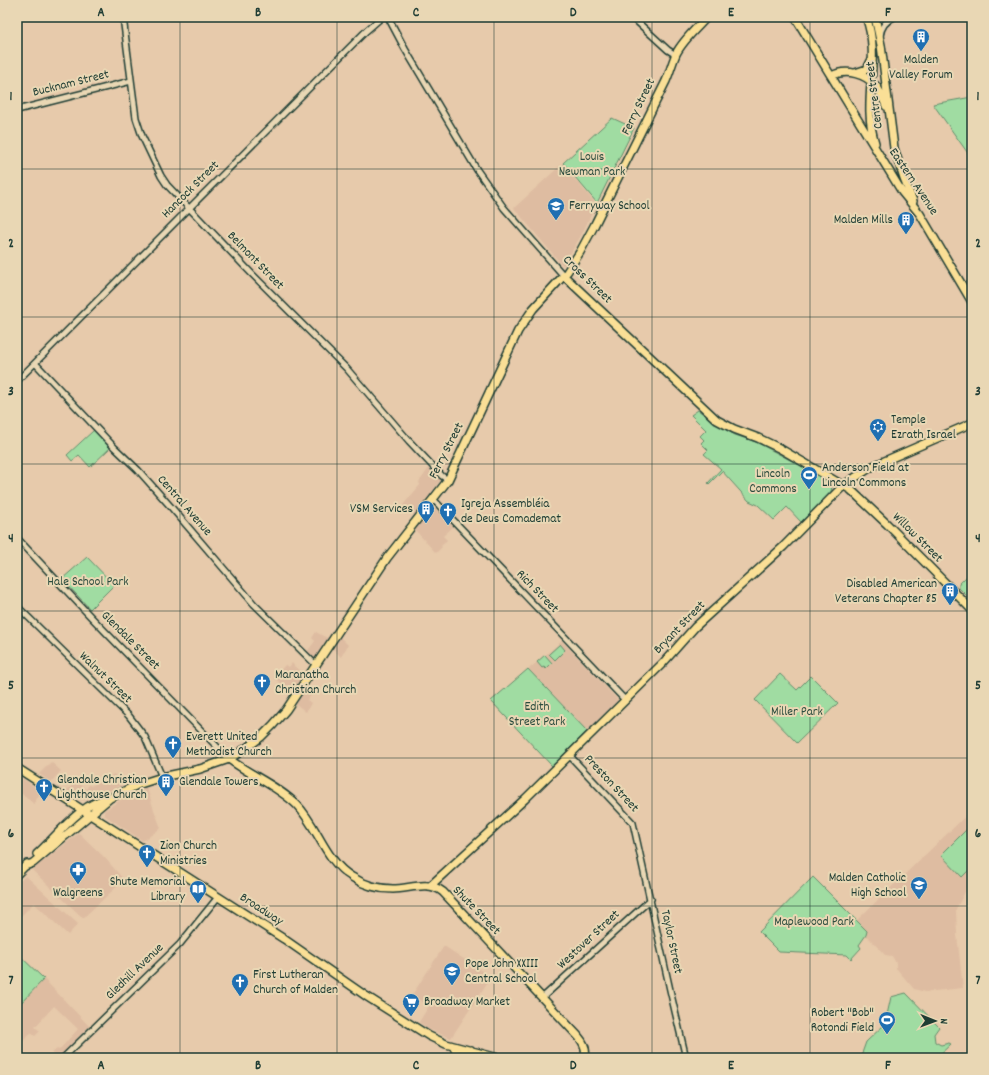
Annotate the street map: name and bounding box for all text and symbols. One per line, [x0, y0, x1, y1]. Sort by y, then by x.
text: A [97, 4, 105, 23]
text: B [255, 4, 261, 23]
text: C [413, 4, 420, 23]
text: D [570, 4, 577, 23]
text: E [728, 4, 735, 23]
text: F [885, 4, 891, 23]
building icon: Malden Valley Forum [911, 27, 931, 52]
place label: Malden Valley Forum [889, 51, 953, 85]
street label: Centre Street [861, 60, 889, 130]
street label: Bucknam Street [31, 65, 111, 103]
street label: Ferry Street [617, 75, 661, 139]
text: 1 [10, 88, 13, 107]
text: 1 [977, 88, 980, 107]
street label: Eastern Avenue [883, 145, 943, 220]
park label: Louis Newman Park [559, 148, 625, 182]
street label: Hancock Street [158, 157, 224, 223]
school or university icon: Ferryway School [546, 196, 566, 221]
place label: Ferryway School [569, 197, 650, 216]
building icon: Malden Mills [896, 210, 916, 235]
place label: Malden Mills [834, 211, 893, 230]
street label: Belmont Street [222, 227, 288, 295]
text: 2 [8, 235, 14, 254]
text: 2 [975, 235, 981, 254]
street label: Cross Street [558, 251, 616, 309]
text: 3 [8, 383, 14, 402]
text: 3 [975, 383, 981, 402]
place label: Temple Ezrath Israel [891, 411, 956, 445]
synagogue icon: Temple Ezrath Israel [868, 417, 888, 442]
street label: Ferry Street [425, 419, 469, 482]
place label: Anderson Field at Lincoln Commons [822, 459, 909, 493]
park label: Lincoln Commons [749, 465, 797, 499]
sports icon: Anderson Field at Lincoln Commons [799, 465, 819, 490]
street label: Central Avenue [152, 471, 216, 541]
place label: Igreja Assembléia de Deus Comademat [461, 495, 561, 529]
building icon: VSM Services [416, 499, 436, 524]
place label: VSM Services [350, 500, 413, 519]
church icon: Igreja Assembléia de Deus Comademat [438, 501, 458, 526]
street label: Willow Street [887, 508, 947, 568]
text: 4 [8, 530, 14, 549]
text: 4 [975, 530, 981, 549]
street label: Rich Street [511, 566, 563, 618]
park label: Hale School Park [47, 573, 129, 592]
place label: Disabled American Veterans Chapter 85 [835, 575, 937, 609]
building icon: Disabled American Veterans Chapter 85 [940, 581, 960, 606]
street label: Bryant Street [650, 597, 710, 659]
street label: Glendale Street [96, 607, 164, 675]
street label: Walnut Street [74, 648, 136, 708]
place label: Maranatha Christian Church [275, 666, 356, 700]
church icon: Maranatha Christian Church [252, 672, 272, 697]
text: 5 [8, 677, 14, 696]
text: 5 [975, 677, 981, 696]
park label: Edith Street Park [509, 698, 565, 732]
park label: Miller Park [771, 703, 823, 722]
place label: Everett United Methodist Church [186, 728, 272, 762]
church icon: Everett United Methodist Church [163, 734, 183, 759]
street label: Preston Street [579, 751, 643, 817]
place label: Glendale Christian Lighthouse Church [57, 771, 147, 805]
building icon: Glendale Towers [156, 772, 176, 797]
place label: Glendale Towers [179, 773, 259, 792]
church icon: Glendale Christian Lighthouse Church [34, 777, 54, 802]
text: 6 [8, 825, 15, 844]
text: 6 [975, 825, 982, 844]
place label: Zion Church Ministries [160, 837, 217, 871]
church icon: Zion Church Ministries [137, 843, 157, 868]
pharmacy icon: Walgreens [68, 860, 88, 885]
place label: Malden Catholic High School [829, 869, 906, 903]
place label: Shute Memorial Library [110, 873, 186, 907]
school or university icon: Malden Catholic High School [909, 875, 929, 900]
library icon: Shute Memorial Library [188, 879, 208, 904]
street label: Shute Street [448, 882, 505, 940]
place label: Walgreens [53, 884, 103, 903]
street label: Broadway [235, 889, 287, 932]
street label: Westover Street [553, 906, 625, 974]
street label: Taylor Street [655, 908, 687, 976]
park label: Maplewood Park [774, 913, 854, 932]
street label: Gledhill Avenue [102, 939, 169, 1005]
place label: Pope John XXIII Central School [465, 955, 538, 989]
school or university icon: Pope John XXIII Central School [442, 961, 462, 986]
place label: First Lutheran Church of Malden [253, 966, 338, 1000]
text: 7 [9, 972, 14, 991]
church icon: First Lutheran Church of Malden [230, 972, 250, 997]
text: 7 [976, 972, 981, 991]
supermarket icon: Broadway Market [401, 992, 421, 1017]
place label: Broadway Market [424, 993, 510, 1012]
north arrow [915, 1001, 955, 1041]
place label: Robert "Bob" Rotondi Field [811, 1004, 874, 1038]
sports icon: Robert "Bob" Rotondi Field [877, 1010, 897, 1035]
text: N [935, 1018, 951, 1025]
text: A [97, 1057, 105, 1075]
text: B [255, 1057, 261, 1075]
text: C [413, 1057, 420, 1075]
text: D [570, 1057, 577, 1075]
text: E [728, 1057, 735, 1075]
text: F [885, 1057, 891, 1075]

